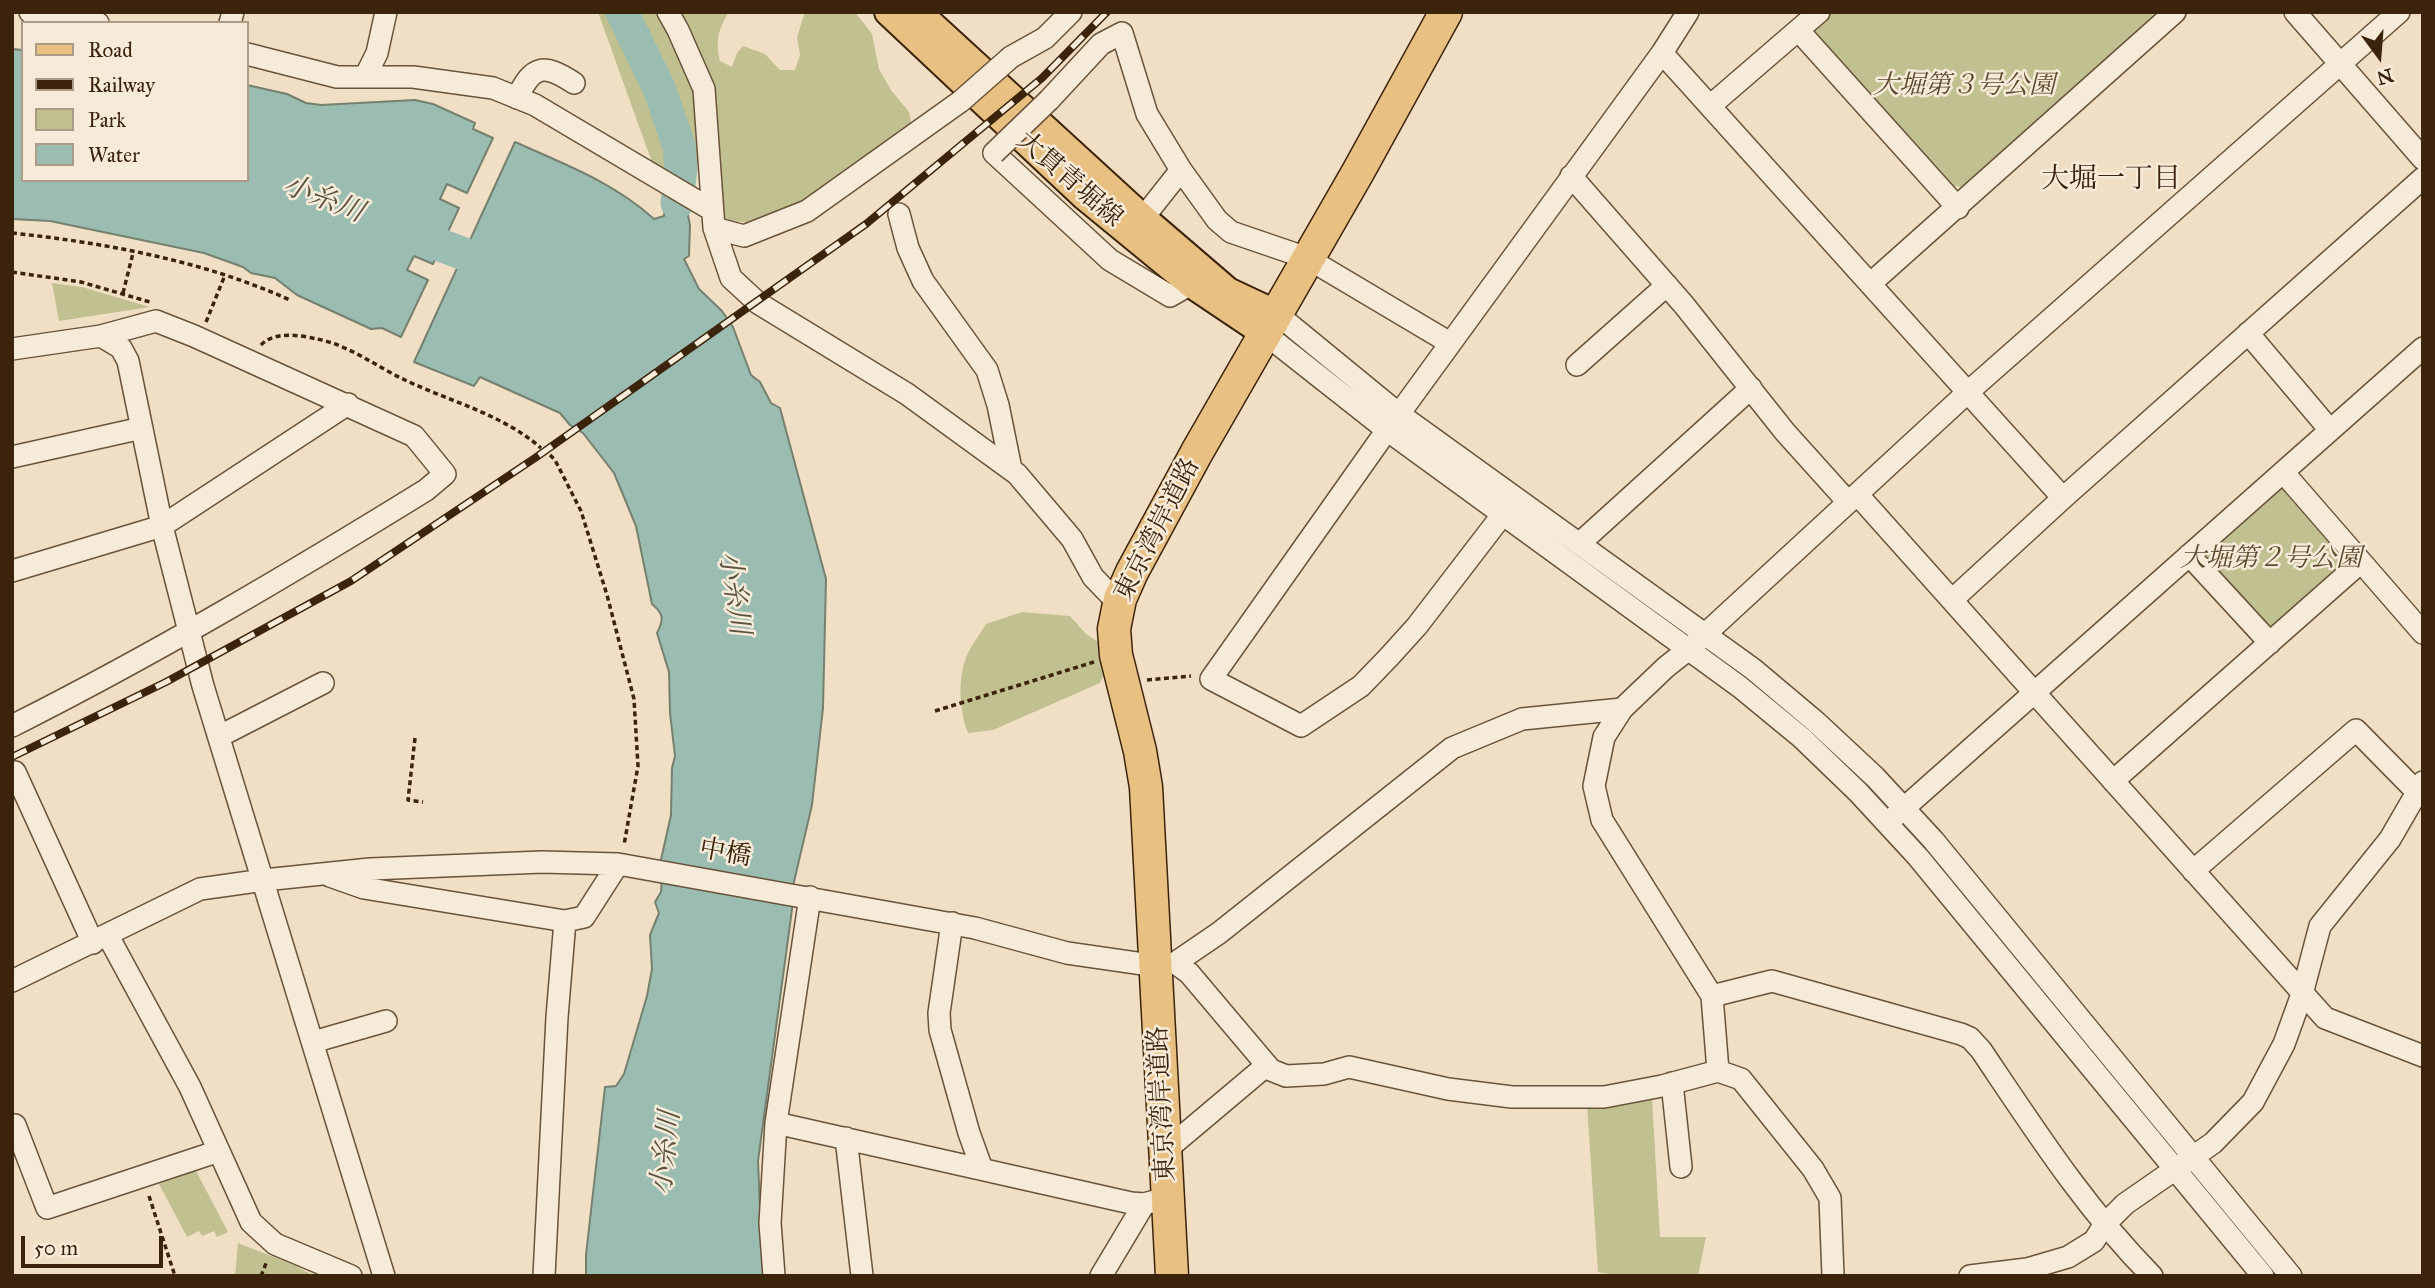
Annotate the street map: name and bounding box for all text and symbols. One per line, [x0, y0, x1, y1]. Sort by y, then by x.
legend [21, 21, 248, 182]
north arrow [2344, 21, 2414, 91]
text: Road [88, 37, 133, 63]
text: N [2374, 63, 2396, 90]
park label: 大堀第３号公園 [1873, 71, 2055, 103]
text: Railway [88, 72, 155, 98]
text: Park [88, 107, 126, 133]
street label: 大貫青堀線 [1010, 126, 1128, 234]
text: Water [88, 142, 140, 168]
district label: 大堀一丁目 [2041, 163, 2181, 197]
water label: 小糸川 [278, 169, 368, 231]
street label: 東京湾岸道路 [1109, 453, 1207, 607]
park label: 大堀第２号公園 [2180, 544, 2362, 576]
water label: 小糸川 [711, 549, 755, 637]
street label: 中橋 [697, 834, 753, 874]
street label: 東京湾岸道路 [1143, 1025, 1183, 1183]
water label: 小糸川 [646, 1109, 688, 1197]
scale bar [24, 1222, 166, 1266]
text: 50 m [34, 1235, 78, 1261]

